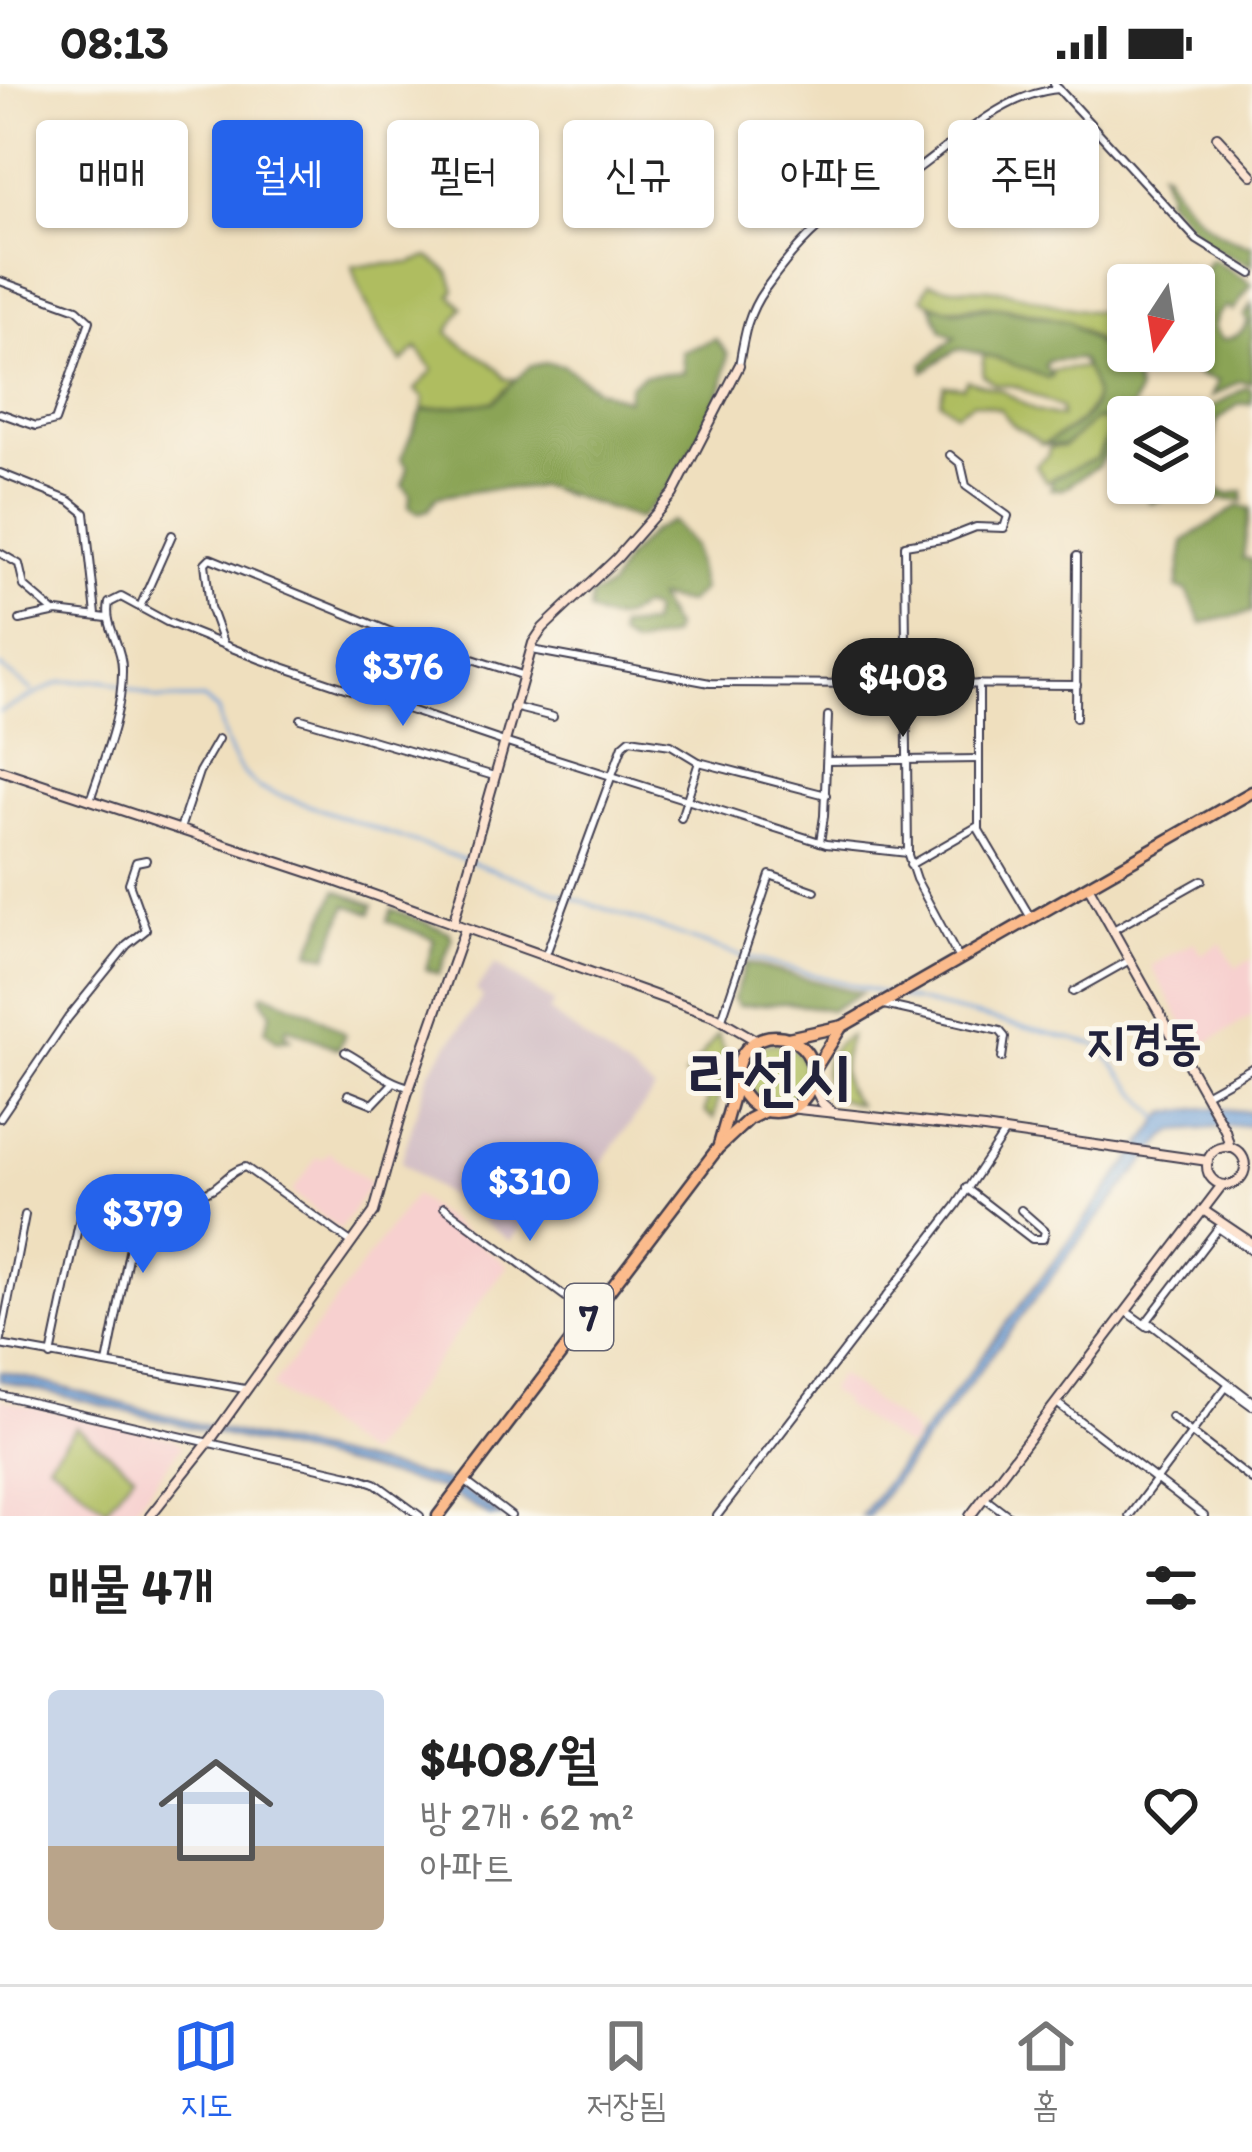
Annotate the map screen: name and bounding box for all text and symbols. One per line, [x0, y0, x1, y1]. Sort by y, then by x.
text: 08:13 [60, 15, 169, 69]
chip: 매매 [36, 120, 188, 228]
chip: 월세 [212, 120, 363, 228]
chip: 필터 [387, 120, 539, 228]
chip: 신규 [563, 120, 714, 228]
chip: 아파트 [738, 120, 924, 228]
chip: 주택 [948, 120, 1099, 228]
north arrow [1107, 264, 1215, 372]
map controls [1107, 264, 1215, 504]
button: layers [1107, 396, 1215, 504]
pin: $376 [332, 627, 474, 729]
pin: $408 [832, 638, 974, 740]
text: $376 [362, 642, 444, 689]
text: $408 [859, 653, 947, 700]
district label: 지경동 [1086, 1012, 1202, 1070]
district label: 라선시 [690, 1035, 850, 1115]
pin: $310 [459, 1142, 601, 1244]
text: $310 [488, 1157, 572, 1204]
pin: $379 [72, 1174, 214, 1276]
text: $379 [103, 1189, 183, 1236]
road number: 7 [565, 1284, 613, 1350]
icon: filters [1138, 1555, 1204, 1621]
text: 매물 4개 [48, 1556, 213, 1617]
text: $408/월 [420, 1728, 598, 1789]
icon: home [144, 1738, 288, 1882]
icon: heart [1138, 1777, 1204, 1843]
text: 방 2개 · 62 m² [420, 1793, 634, 1840]
text: 아파트 [420, 1843, 514, 1890]
tab: 지도 [173, 2013, 239, 2127]
tab: 저장됨 [586, 2013, 666, 2127]
tab: 홈 [1013, 2013, 1079, 2127]

